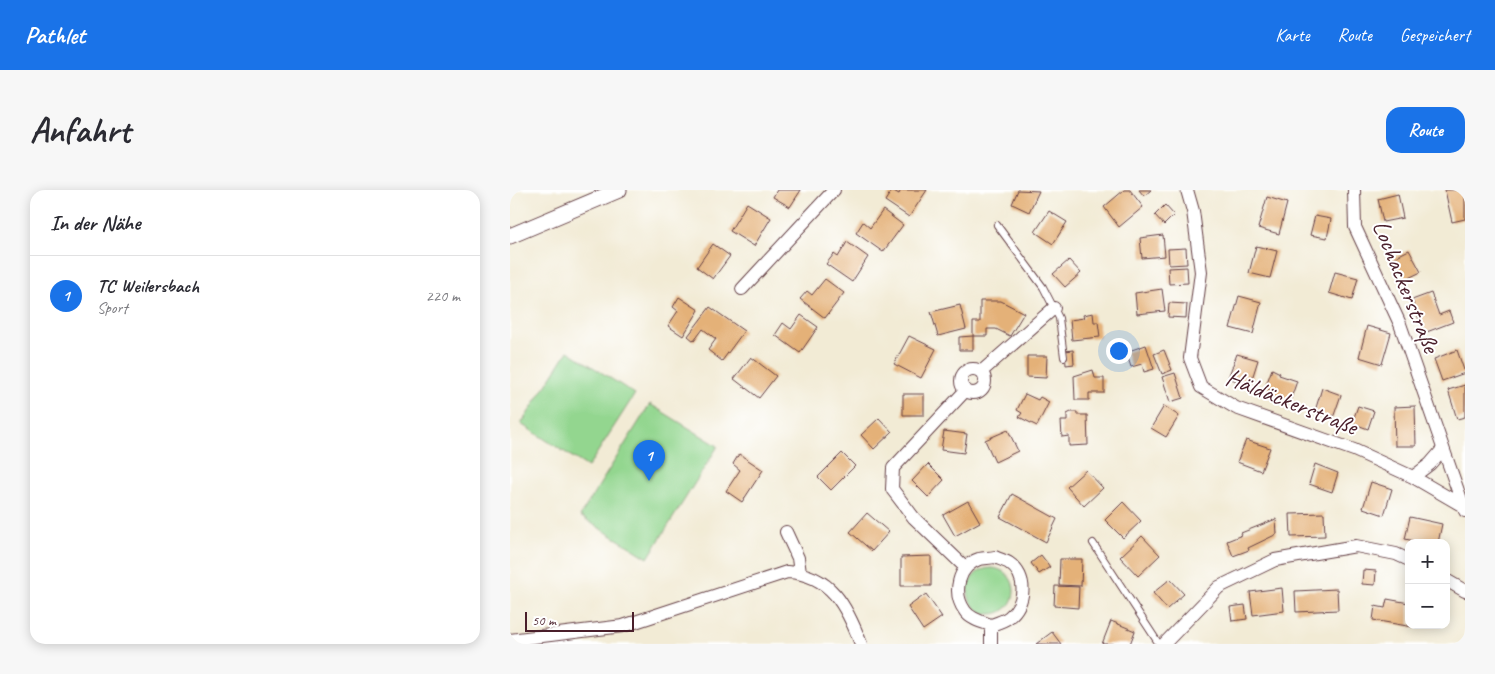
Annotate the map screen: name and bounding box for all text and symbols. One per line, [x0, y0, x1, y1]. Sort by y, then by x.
text: Pathlet [25, 20, 85, 50]
text: Karte [1275, 24, 1310, 46]
text: Route [1338, 24, 1372, 46]
text: Gespeichert [1400, 24, 1470, 46]
button: Route [1386, 107, 1465, 153]
text: Anfahrt [30, 108, 130, 153]
text: In der Nähe [50, 210, 140, 236]
street label: Lochackerstraße [1365, 215, 1448, 359]
text: TC Weilersbach [97, 274, 199, 298]
text: 1 [62, 286, 70, 306]
text: 220 m [426, 286, 460, 306]
text: Sport [97, 298, 128, 318]
your location [1106, 338, 1132, 364]
street label: Häldäckerstraße [1221, 361, 1364, 443]
pin: 1 [633, 440, 665, 481]
map controls [1405, 539, 1450, 629]
button: + [1405, 539, 1450, 584]
button: − [1405, 584, 1450, 629]
scale bar [525, 609, 634, 632]
text: 50 m [532, 612, 556, 629]

